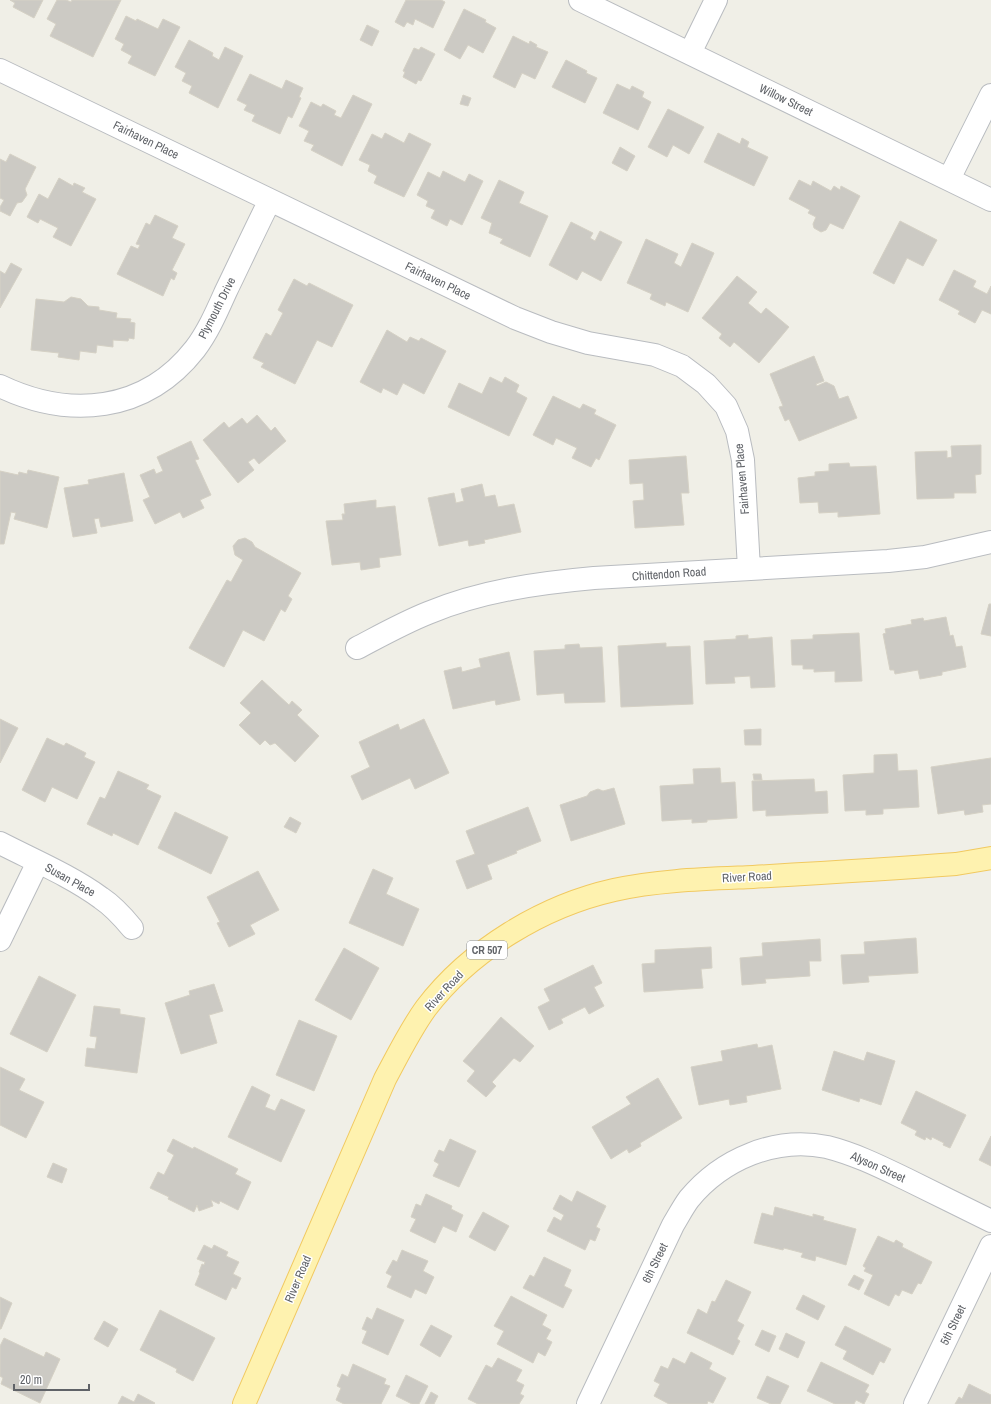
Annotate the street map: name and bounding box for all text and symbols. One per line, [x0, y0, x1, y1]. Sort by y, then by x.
street label: Willow Street [756, 80, 816, 120]
street label: Fairhaven Place [111, 117, 181, 163]
street label: Fairhaven Place [403, 258, 473, 304]
street label: Plymouth Drive [195, 274, 239, 342]
street label: Fairhaven Place [731, 443, 753, 515]
street label: Chittendon Road [631, 563, 707, 585]
street label: Susan Place [42, 860, 98, 900]
street label: River Road [722, 868, 772, 886]
road number: CR 507 [467, 941, 507, 959]
street label: River Road [421, 967, 467, 1015]
street label: Alyson Street [847, 1147, 908, 1186]
street label: 6th Street [638, 1240, 672, 1286]
street label: River Road [281, 1253, 315, 1305]
street label: 5th Street [936, 1302, 970, 1348]
scale bar [14, 1366, 89, 1392]
text: 20 m [20, 1372, 42, 1388]

